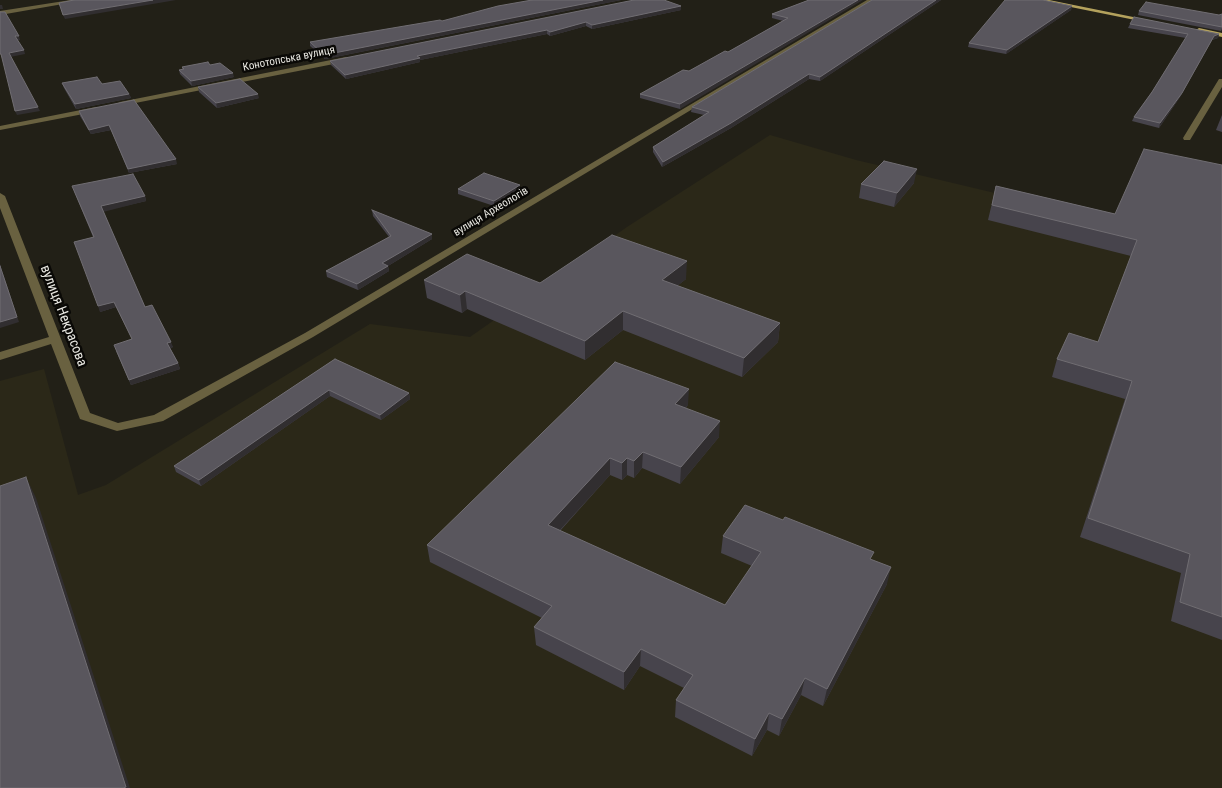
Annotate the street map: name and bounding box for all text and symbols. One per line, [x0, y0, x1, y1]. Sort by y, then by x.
street label: Конотопська вулиця [242, 44, 336, 74]
street label: вулиця Археологів [451, 184, 531, 240]
street label: вулиця Некрасова [36, 263, 90, 369]

